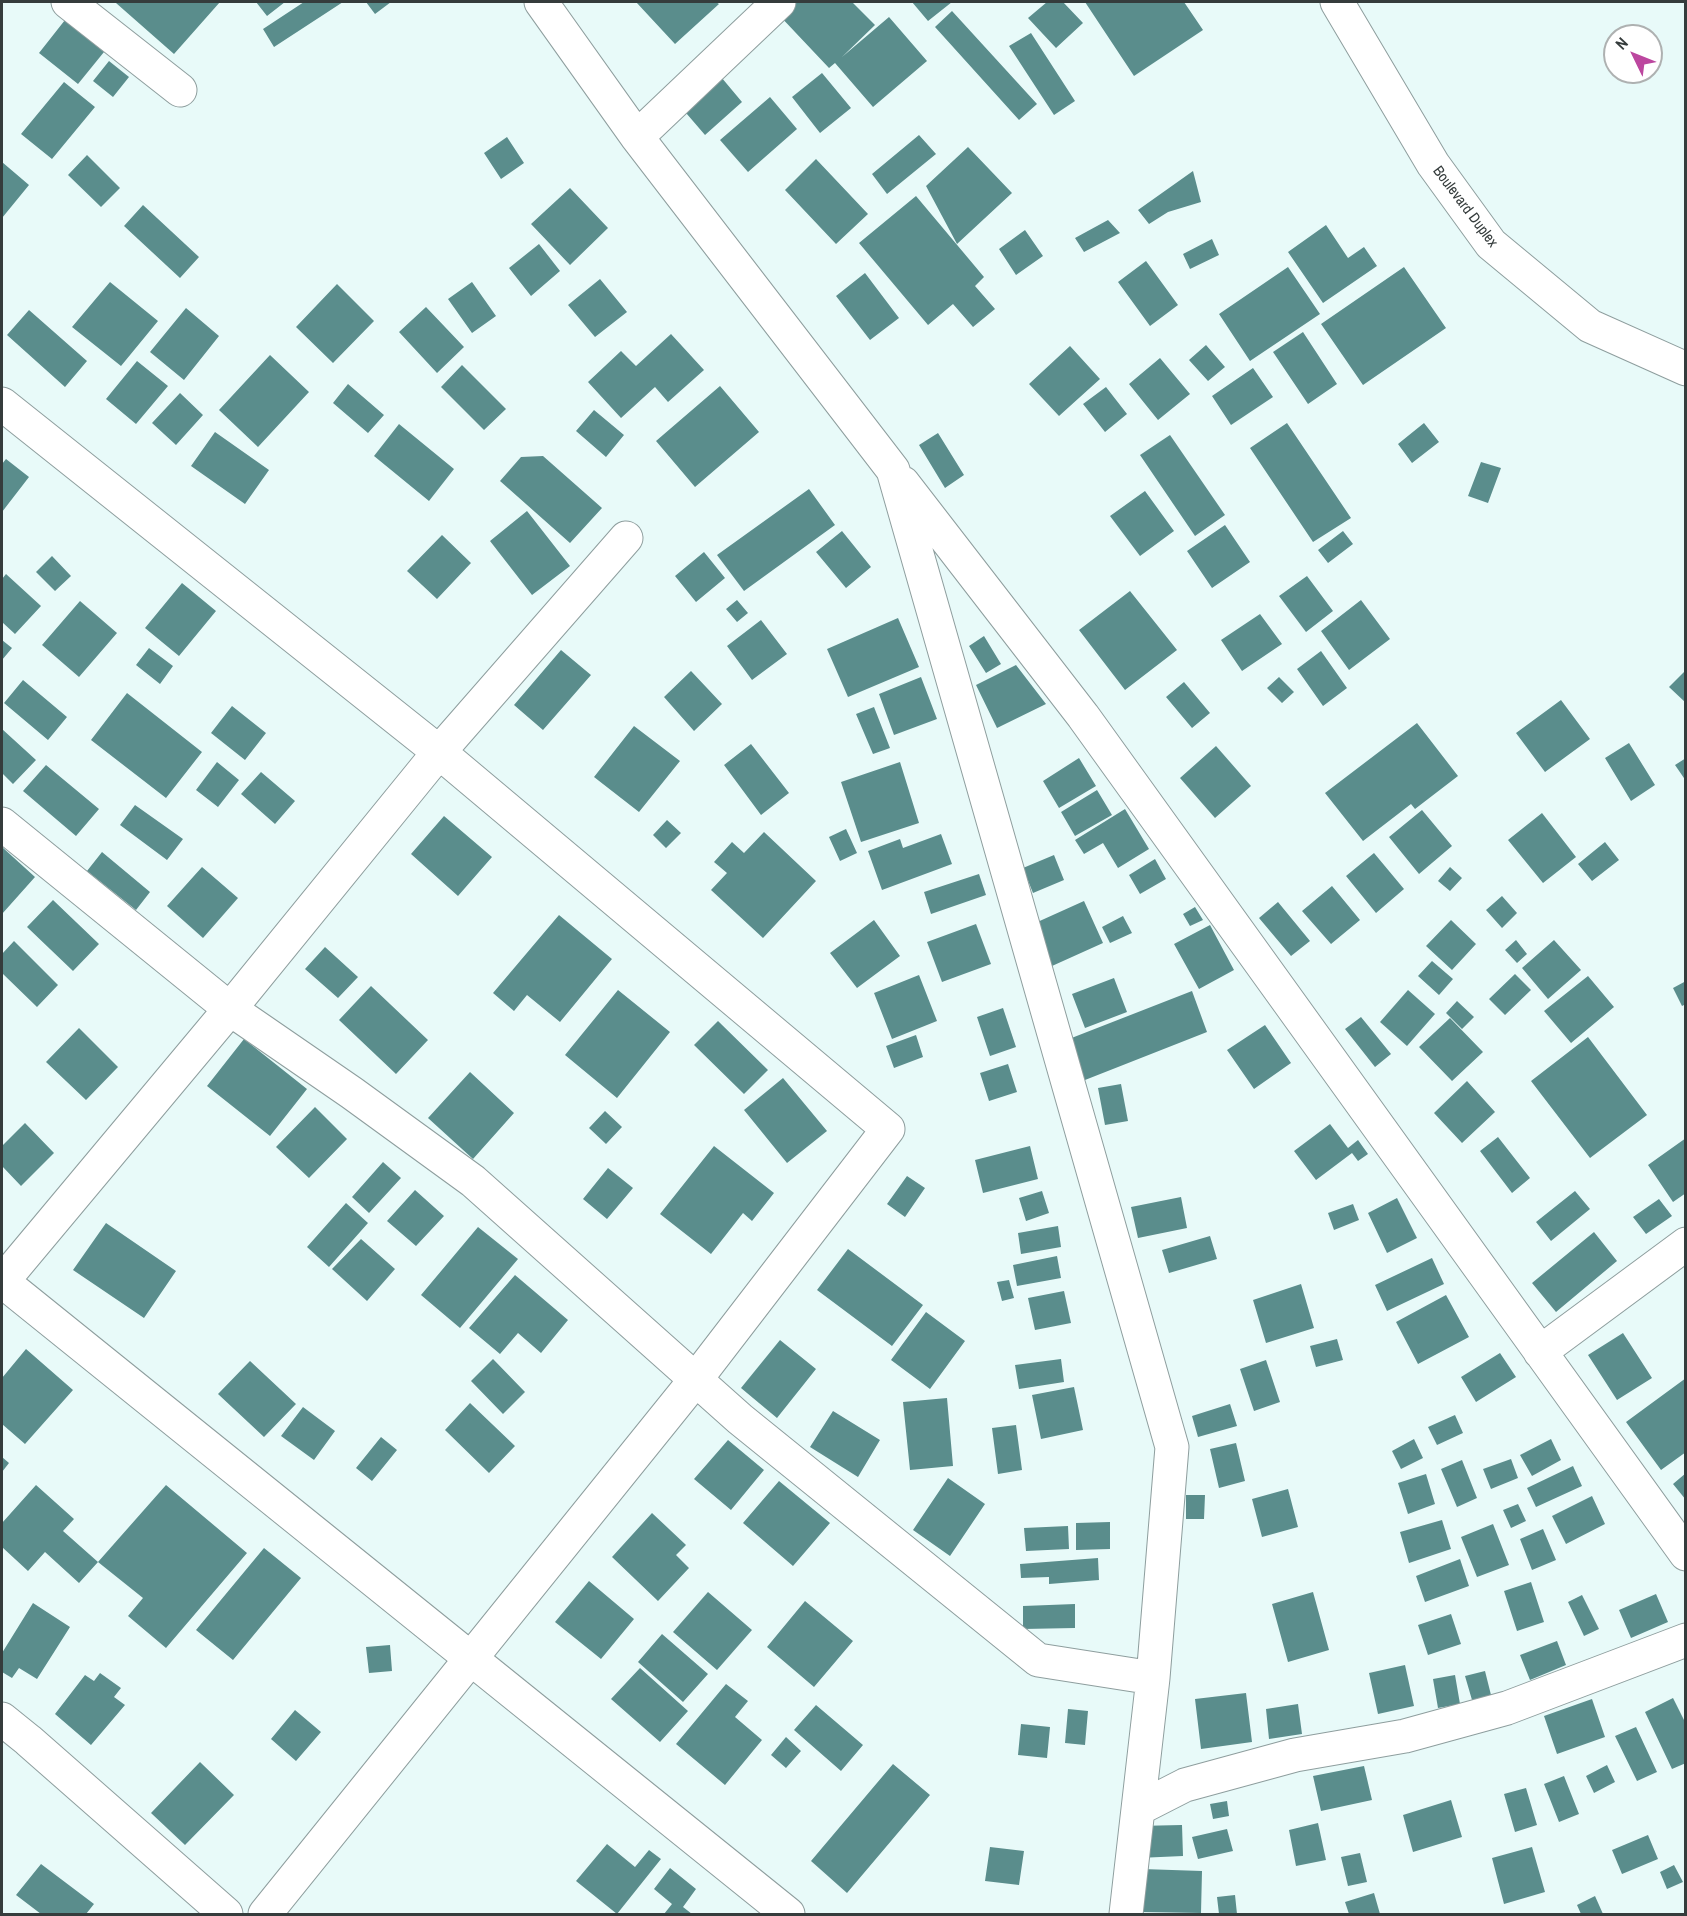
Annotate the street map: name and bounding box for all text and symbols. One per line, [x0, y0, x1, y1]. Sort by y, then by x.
north arrow [1603, 24, 1663, 84]
text: N [1610, 32, 1633, 54]
street label: Boulevard Duplex [1429, 163, 1501, 251]

